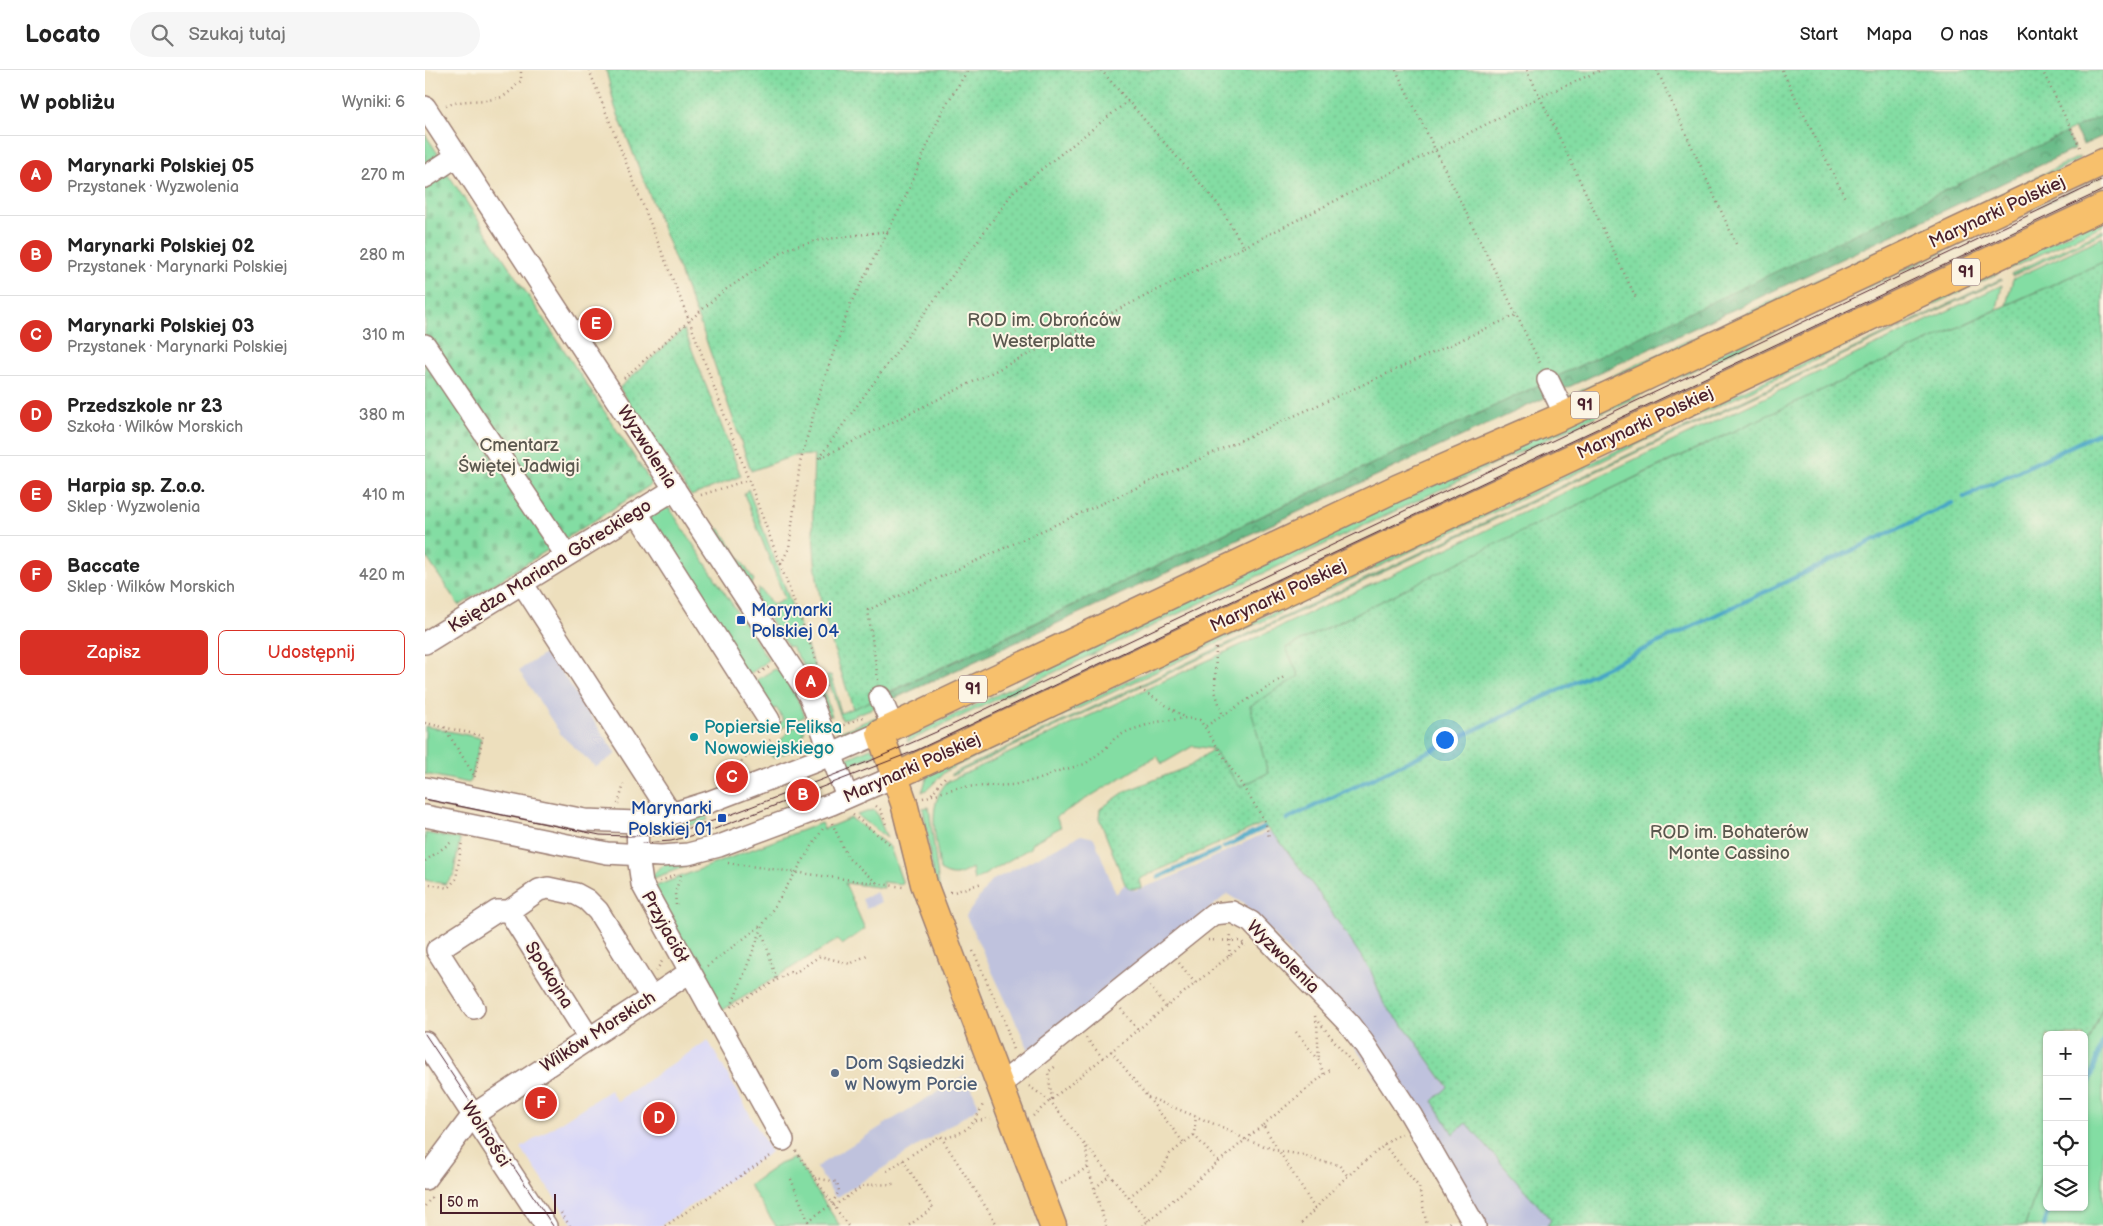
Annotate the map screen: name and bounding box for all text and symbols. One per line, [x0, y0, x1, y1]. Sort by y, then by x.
search box [130, 12, 480, 57]
text: Locato [25, 20, 100, 49]
icon: search [148, 21, 176, 49]
text: Szukaj tutaj [188, 23, 286, 46]
text: Start [1800, 24, 1838, 45]
text: Mapa [1866, 24, 1912, 45]
text: O nas [1940, 24, 1988, 45]
text: Kontakt [2016, 24, 2078, 45]
text: W pobliżu [20, 90, 115, 115]
text: Wyniki: 6 [342, 93, 405, 112]
text: Marynarki Polskiej 05 [67, 155, 254, 178]
text: A [31, 166, 41, 185]
text: 270 m [361, 166, 405, 185]
street label: Marynarki Polskiej [1926, 171, 2068, 253]
text: Przystanek · Wyzwolenia [67, 178, 239, 197]
text: Marynarki Polskiej 02 [67, 235, 255, 258]
text: B [30, 246, 42, 265]
text: 280 m [359, 246, 405, 265]
text: Przystanek · Marynarki Polskiej [67, 258, 287, 277]
road number: 91 [1952, 258, 1980, 286]
pin: E [580, 305, 612, 343]
park label: ROD im. Obrońców Westerplatte [967, 310, 1121, 352]
text: Marynarki Polskiej 03 [67, 315, 254, 338]
text: C [30, 326, 42, 345]
text: 310 m [362, 326, 405, 345]
text: Przystanek · Marynarki Polskiej [67, 338, 287, 357]
street label: Marynarki Polskiej [1574, 382, 1716, 464]
road number: 91 [1571, 392, 1599, 418]
text: Przedszkole nr 23 [67, 395, 223, 418]
street label: Wyzwolenia [613, 402, 681, 492]
text: D [30, 406, 42, 425]
text: 380 m [359, 406, 405, 425]
text: Szkoła · Wilków Morskich [67, 418, 243, 437]
park label: Cmentarz Świętej Jadwigi [458, 435, 580, 477]
text: Harpia sp. Z.o.o. [67, 475, 205, 498]
text: E [31, 486, 41, 505]
text: 410 m [362, 486, 405, 505]
street label: Księdza Mariana Góreckiego [445, 495, 655, 637]
text: Sklep · Wyzwolenia [67, 498, 200, 517]
text: Baccate [67, 555, 140, 578]
street label: Marynarki Polskiej [1207, 555, 1349, 637]
text: F [31, 566, 41, 585]
text: 420 m [359, 566, 405, 585]
text: Sklep · Wilków Morskich [67, 578, 235, 597]
place label: Marynarki Polskiej 04 [751, 600, 839, 642]
marker: Marynarki Polskiej 04 [735, 614, 747, 626]
button: Zapisz [20, 630, 208, 675]
button: Udostępnij [218, 630, 405, 675]
pin: A [795, 663, 827, 701]
road number: 91 [959, 676, 987, 702]
place label: Popiersie Feliksa Nowowiejskiego [704, 717, 842, 759]
your location [1432, 727, 1458, 753]
street label: Marynarki Polskiej [840, 728, 984, 808]
marker: Popiersie Feliksa Nowowiejskiego [688, 731, 700, 743]
pin: C [716, 758, 748, 796]
pin: B [787, 776, 819, 814]
place label: Marynarki Polskiej 01 [628, 798, 712, 840]
marker: Marynarki Polskiej 01 [716, 812, 728, 824]
park label: ROD im. Bohaterów Monte Cassino [1650, 822, 1808, 864]
street label: Przyjaciół [637, 887, 694, 967]
street label: Wyzwolenia [1242, 916, 1324, 998]
street label: Spokojna [520, 938, 578, 1012]
street label: Wilków Morskich [536, 987, 660, 1077]
map controls [2043, 1031, 2088, 1211]
button: + [2043, 1031, 2088, 1076]
place label: Dom Sąsiedzki w Nowym Porcie [845, 1053, 978, 1095]
marker: Dom Sąsiedzki w Nowym Porcie [829, 1067, 841, 1079]
button: − [2043, 1076, 2088, 1121]
pin: F [525, 1084, 557, 1122]
street label: Wolności [457, 1097, 515, 1171]
pin: D [643, 1099, 675, 1137]
button: locate [2043, 1121, 2088, 1166]
button: layers [2043, 1166, 2088, 1211]
scale bar [440, 1191, 556, 1214]
text: 50 m [447, 1194, 479, 1211]

